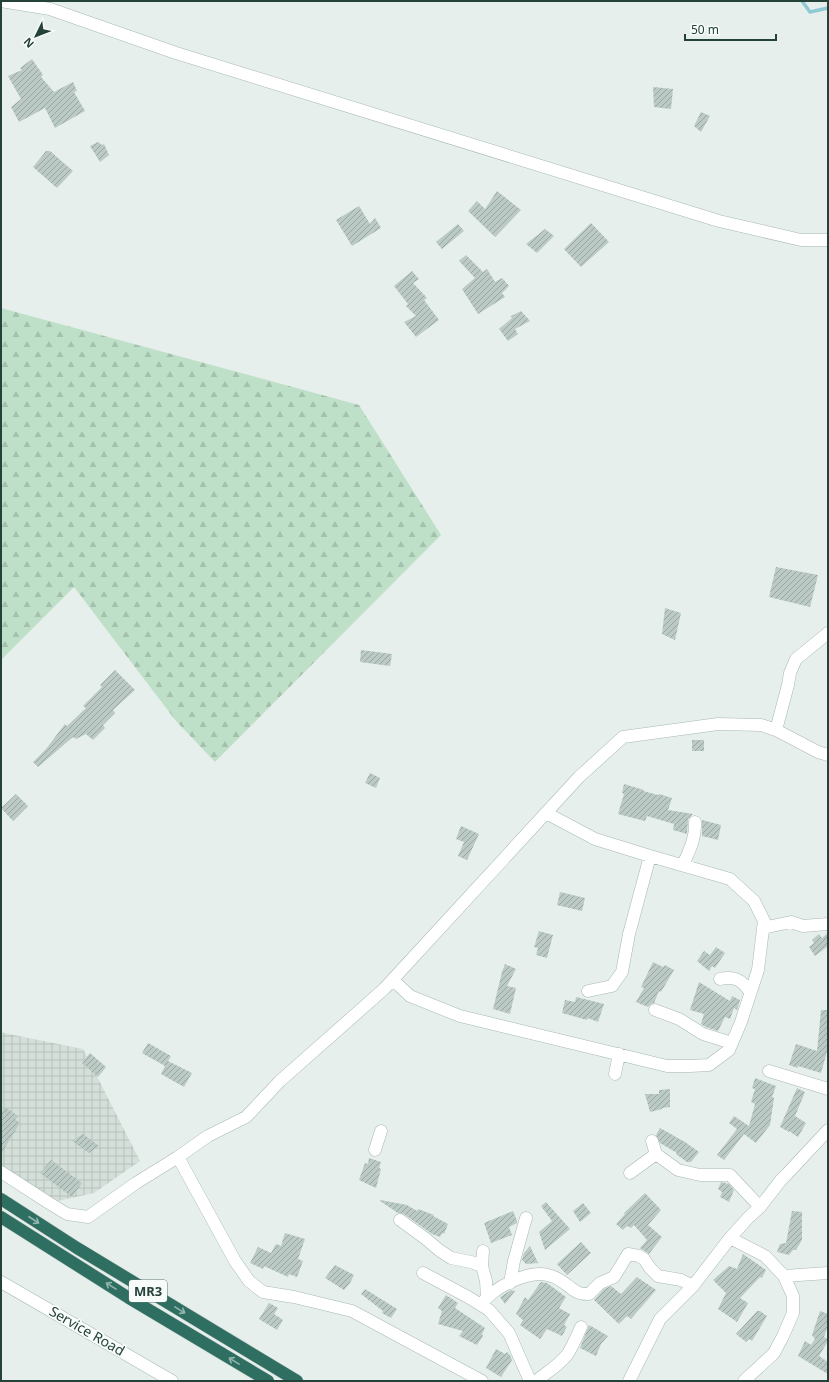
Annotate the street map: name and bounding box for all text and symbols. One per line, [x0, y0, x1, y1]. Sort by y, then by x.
north arrow [16, 16, 56, 56]
scale bar [685, 16, 776, 42]
text: 50 m [691, 21, 719, 38]
text: N [20, 35, 37, 52]
one-way arrow [28, 1216, 39, 1224]
road number: MR3 [129, 1280, 167, 1302]
one-way arrow [105, 1282, 117, 1290]
street label: Service Road [46, 1301, 128, 1360]
one-way arrow [174, 1307, 186, 1315]
one-way arrow [229, 1357, 240, 1365]

